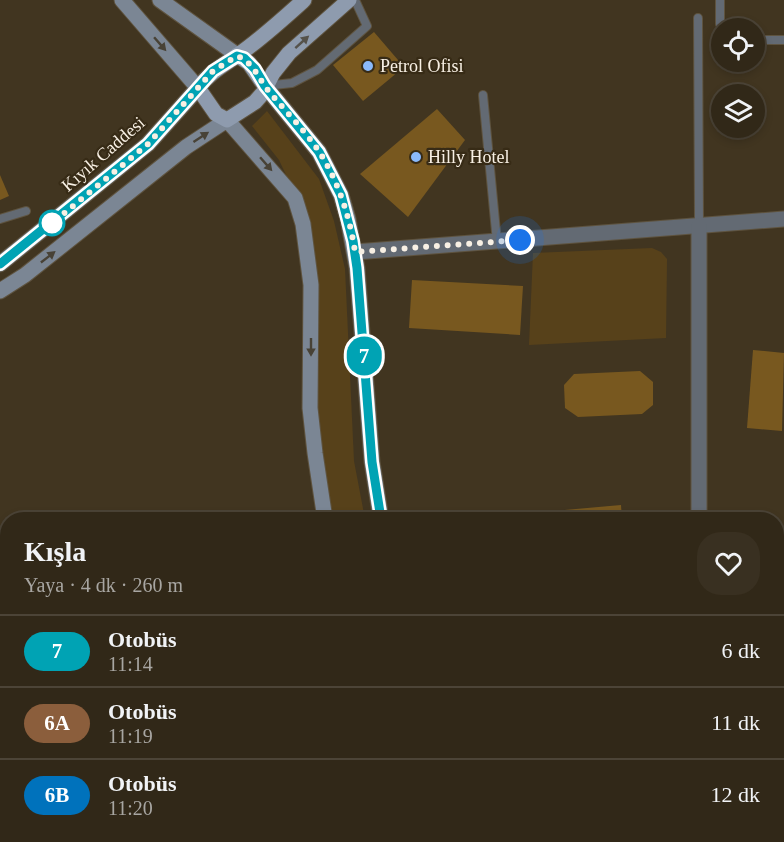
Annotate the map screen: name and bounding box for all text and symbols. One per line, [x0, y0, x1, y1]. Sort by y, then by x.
map controls [711, 18, 765, 138]
button: locate [711, 18, 765, 72]
one-way arrow [153, 36, 166, 51]
one-way arrow [294, 36, 309, 49]
place label: Petrol Ofisi [380, 56, 464, 76]
marker: Petrol Ofisi [361, 59, 375, 73]
button: layers [711, 84, 765, 138]
street label: Kıyık Caddesi [57, 113, 149, 195]
one-way arrow [193, 131, 209, 143]
place label: Hilly Hotel [428, 147, 510, 167]
marker: Hilly Hotel [409, 150, 423, 164]
one-way arrow [259, 156, 272, 171]
unlabelled marker [39, 210, 65, 236]
your location [505, 225, 535, 255]
one-way arrow [40, 252, 55, 264]
line badge: 7 [344, 336, 383, 376]
one-way arrow [306, 337, 316, 356]
text: 7 [359, 344, 369, 368]
button: heart [697, 532, 760, 595]
text: Kışla [24, 536, 86, 567]
text: Yaya · 4 dk · 260 m [24, 574, 183, 596]
text: Otobüs [108, 627, 176, 652]
text: 6 dk [722, 638, 760, 663]
text: 7 [52, 639, 62, 663]
text: 11:14 [108, 653, 153, 675]
text: Otobüs [108, 699, 176, 724]
text: 11 dk [711, 710, 760, 735]
text: 6A [44, 711, 70, 735]
text: 11:19 [108, 725, 153, 747]
text: Otobüs [108, 771, 176, 796]
text: 12 dk [711, 782, 760, 807]
text: 6B [45, 783, 69, 807]
text: 11:20 [108, 797, 153, 819]

